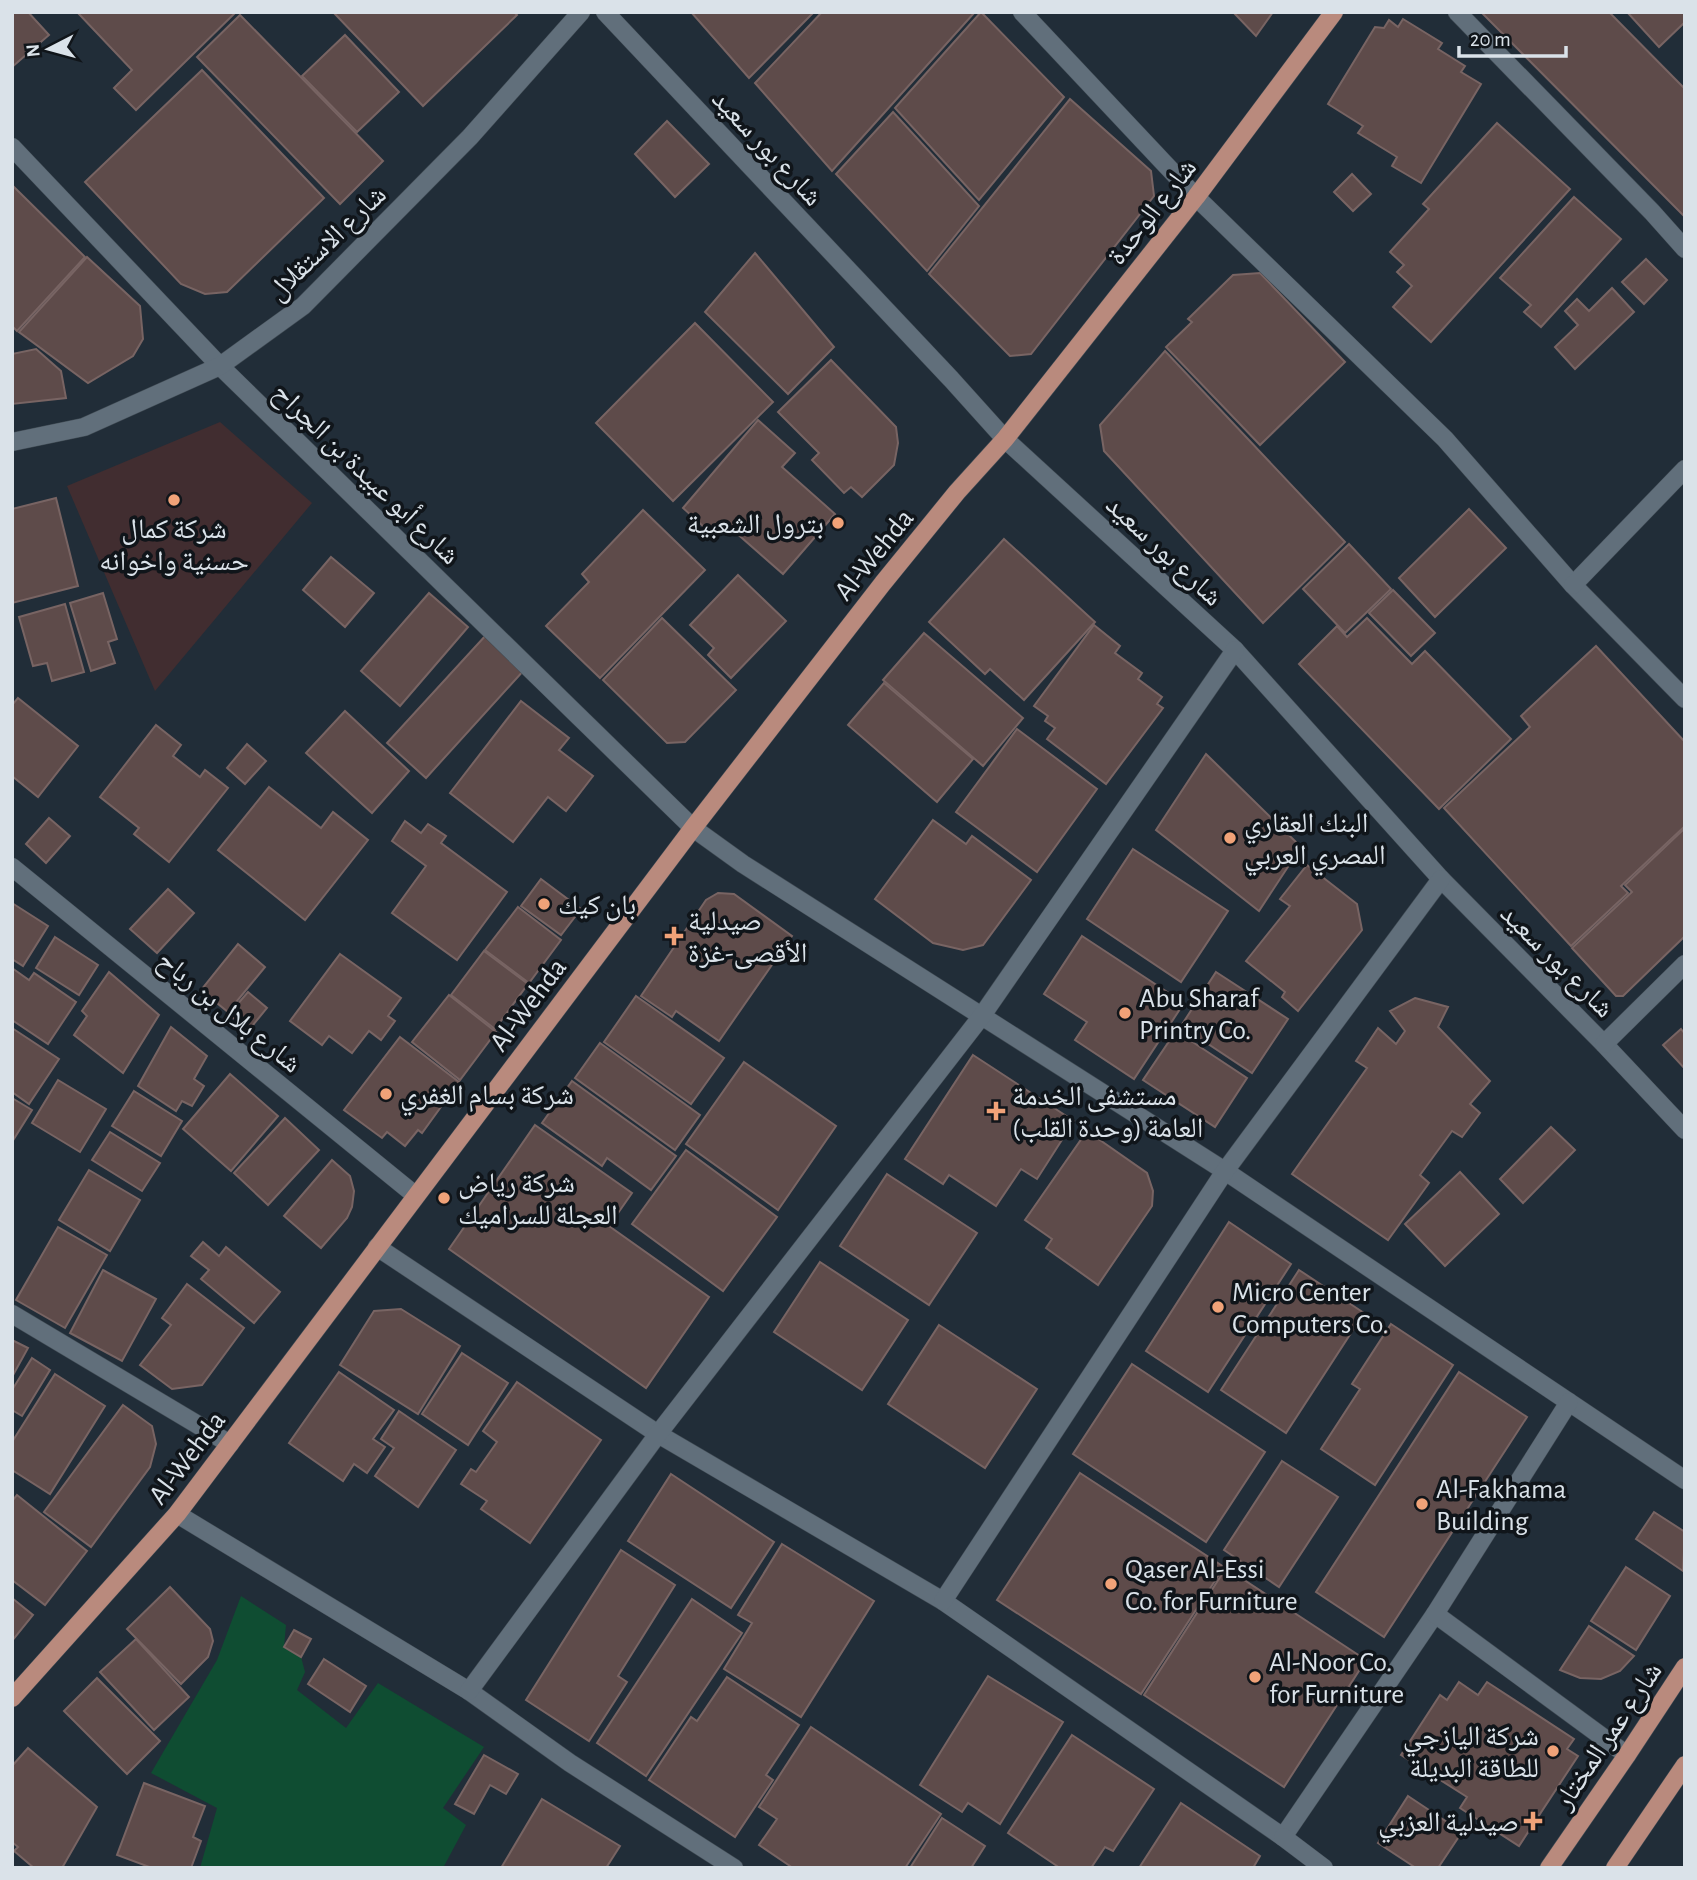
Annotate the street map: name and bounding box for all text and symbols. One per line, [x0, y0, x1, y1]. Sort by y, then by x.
north arrow [14, 14, 84, 84]
scale bar [1459, 14, 1566, 58]
text: 20 m [1470, 29, 1511, 50]
text: N [23, 43, 44, 58]
street label: شارع بور سعيد [705, 85, 827, 213]
street label: شارع الوحدة [1103, 154, 1204, 272]
street label: شارع الاستقلال [263, 181, 393, 308]
street label: شارع أبو عبيدة بن الجراح [266, 375, 467, 572]
street label: شارع بور سعيد [1099, 491, 1227, 613]
marker: شركة كمال حسنية واخوانه [166, 492, 182, 508]
street label: Al-Wehda [830, 504, 919, 606]
place label: بترول الشعبية [687, 511, 824, 540]
marker: بترول الشعبية [830, 515, 846, 531]
place label: شركة كمال حسنية واخوانه [99, 516, 249, 576]
place label: البنك العقاري المصري العربي [1244, 810, 1386, 877]
marker: البنك العقاري المصري العربي [1222, 830, 1238, 846]
place label: بان كيك [558, 892, 636, 921]
marker: بان كيك [536, 896, 552, 912]
street label: شارع بور سعيد [1493, 899, 1619, 1025]
place label: صيدلية الأقصى-غزة [688, 908, 807, 970]
marker: صيدلية الأقصى-غزة [666, 928, 682, 944]
street label: شارع بلال بن رباح [150, 946, 306, 1080]
street label: Al-Wehda [485, 954, 572, 1057]
place label: Abu Sharaf Printry Co. [1139, 985, 1260, 1045]
marker: Abu Sharaf Printry Co. [1117, 1005, 1133, 1021]
place label: شركة بسام الغفري [400, 1082, 574, 1117]
place label: مستشفى الخدمة العامة (وحدة القلب) [1012, 1083, 1203, 1143]
marker: شركة بسام الغفري [378, 1086, 394, 1102]
marker: مستشفى الخدمة العامة (وحدة القلب) [986, 1101, 1006, 1121]
place label: شركة رياض العجلة للسراميك [458, 1170, 618, 1230]
marker: شركة رياض العجلة للسراميك [436, 1190, 452, 1206]
place label: Micro Center Computers Co. [1232, 1279, 1389, 1339]
marker: Micro Center Computers Co. [1210, 1299, 1226, 1315]
street label: Al-Wehda [144, 1407, 231, 1510]
place label: Al-Fakhama Building [1436, 1476, 1567, 1536]
marker: Al-Fakhama Building [1414, 1496, 1430, 1512]
place label: Qaser Al-Essi Co. for Furniture [1125, 1556, 1298, 1616]
marker: Qaser Al-Essi Co. for Furniture [1103, 1576, 1119, 1592]
place label: Al-Noor Co. for Furniture [1269, 1649, 1404, 1709]
street label: شارع عمر المختار [1549, 1658, 1670, 1816]
marker: Al-Noor Co. for Furniture [1247, 1669, 1263, 1685]
place label: شركة اليازجي للطاقة البديلة [1403, 1723, 1539, 1783]
marker: شركة اليازجي للطاقة البديلة [1545, 1743, 1561, 1759]
place label: صيدلية العزبي [1378, 1809, 1519, 1844]
marker: صيدلية العزبي [1525, 1813, 1541, 1829]

